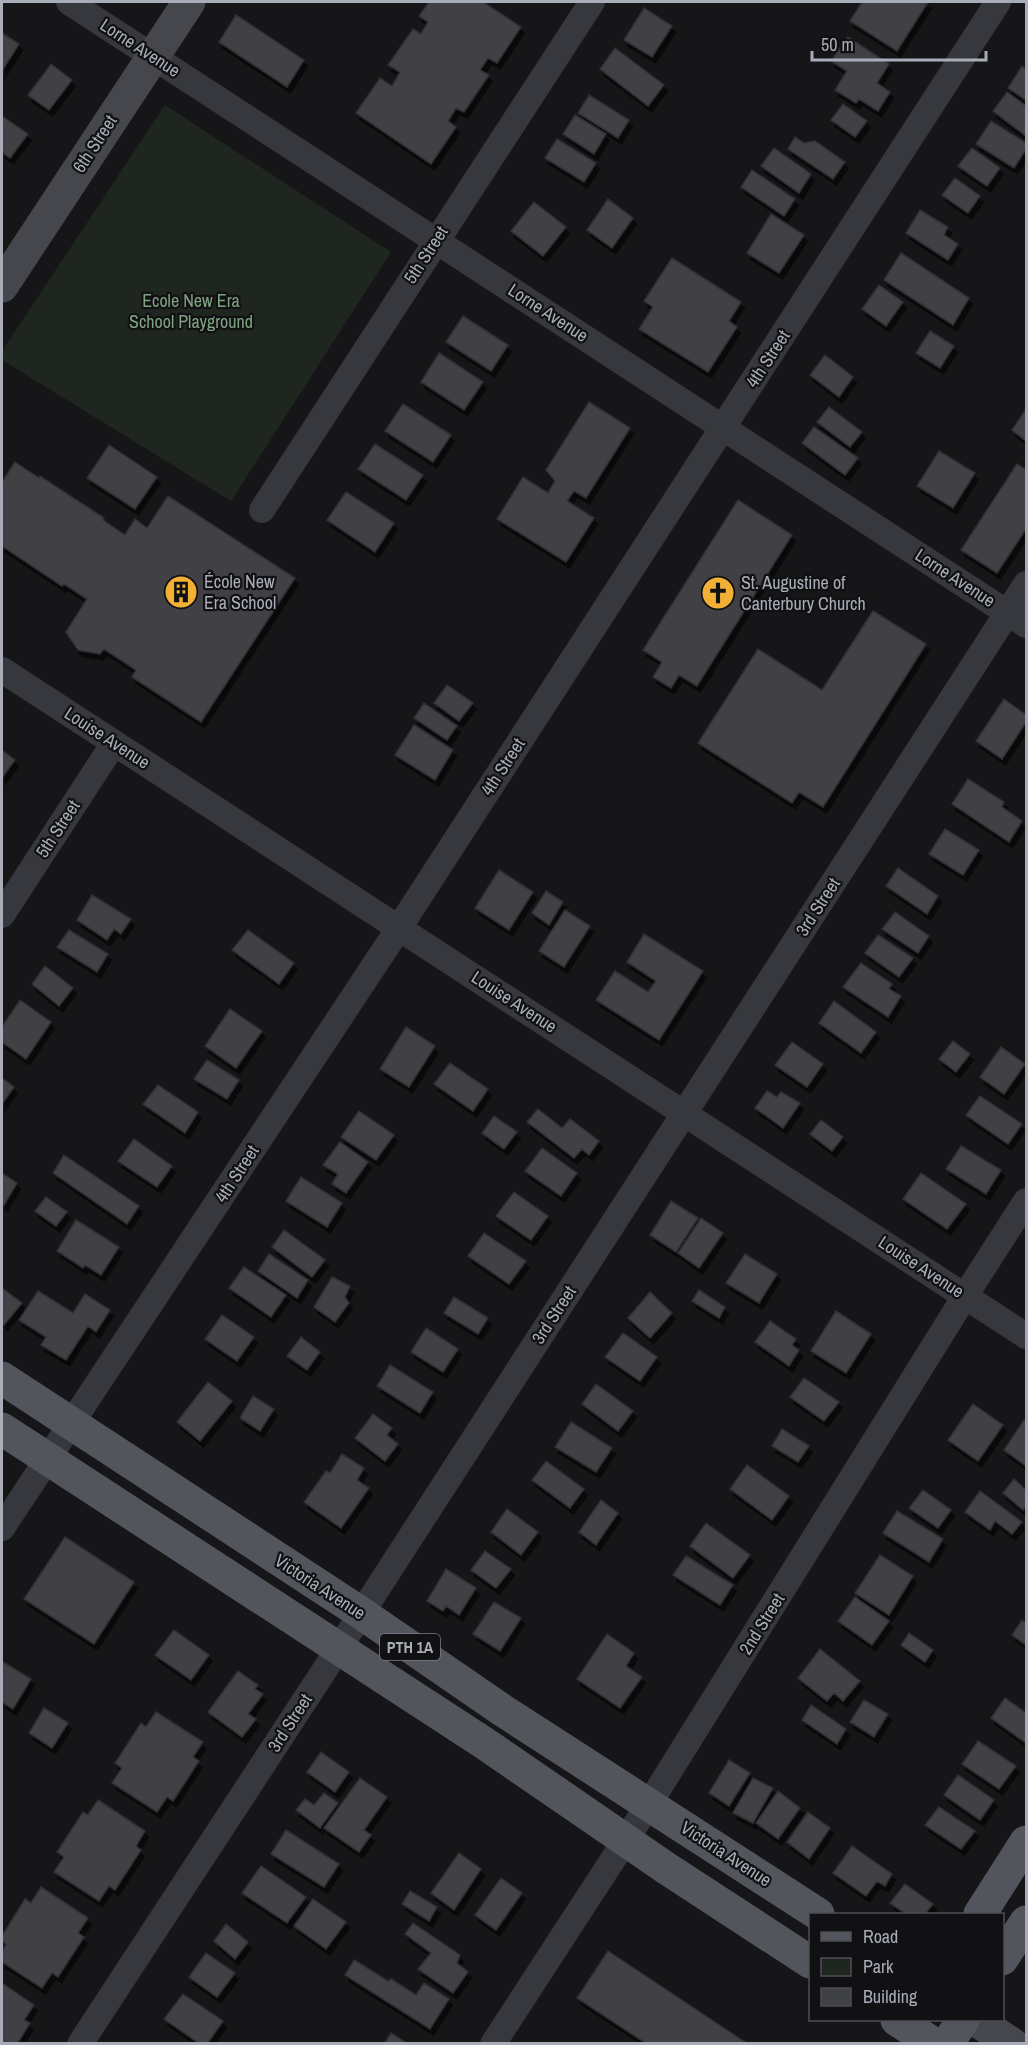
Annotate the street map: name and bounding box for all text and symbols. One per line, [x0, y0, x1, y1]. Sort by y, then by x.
street label: Lorne Avenue [95, 12, 185, 83]
scale bar [812, 24, 986, 62]
text: 50 m [821, 32, 854, 57]
street label: 6th Street [67, 110, 122, 177]
street label: 5th Street [398, 221, 453, 288]
street label: Lorne Avenue [503, 277, 593, 348]
park label: Ecole New Era School Playground [129, 288, 253, 334]
street label: 4th Street [740, 325, 795, 392]
street label: Lorne Avenue [910, 542, 1000, 613]
place label: École New Era School [204, 569, 276, 615]
place label: St. Augustine of Canterbury Church [741, 570, 866, 616]
building icon: École New Era School [163, 574, 199, 610]
church icon: St. Augustine of Canterbury Church [700, 575, 736, 611]
street label: Louise Avenue [60, 701, 155, 775]
street label: 4th Street [475, 733, 530, 800]
street label: 5th Street [30, 795, 85, 862]
street label: 3rd Street [789, 873, 846, 941]
street label: Louise Avenue [467, 965, 562, 1039]
street label: 4th Street [209, 1140, 264, 1207]
street label: Louise Avenue [874, 1230, 969, 1304]
street label: 3rd Street [525, 1281, 582, 1349]
street label: Victoria Avenue [270, 1548, 371, 1625]
street label: 2nd Street [733, 1588, 790, 1659]
road number: PTH 1A [380, 1634, 440, 1660]
street label: 3rd Street [261, 1689, 318, 1757]
street label: Victoria Avenue [676, 1815, 777, 1892]
legend [809, 1913, 1004, 2021]
text: Road [863, 1924, 898, 1949]
text: Park [863, 1954, 894, 1979]
text: Building [863, 1984, 918, 2009]

